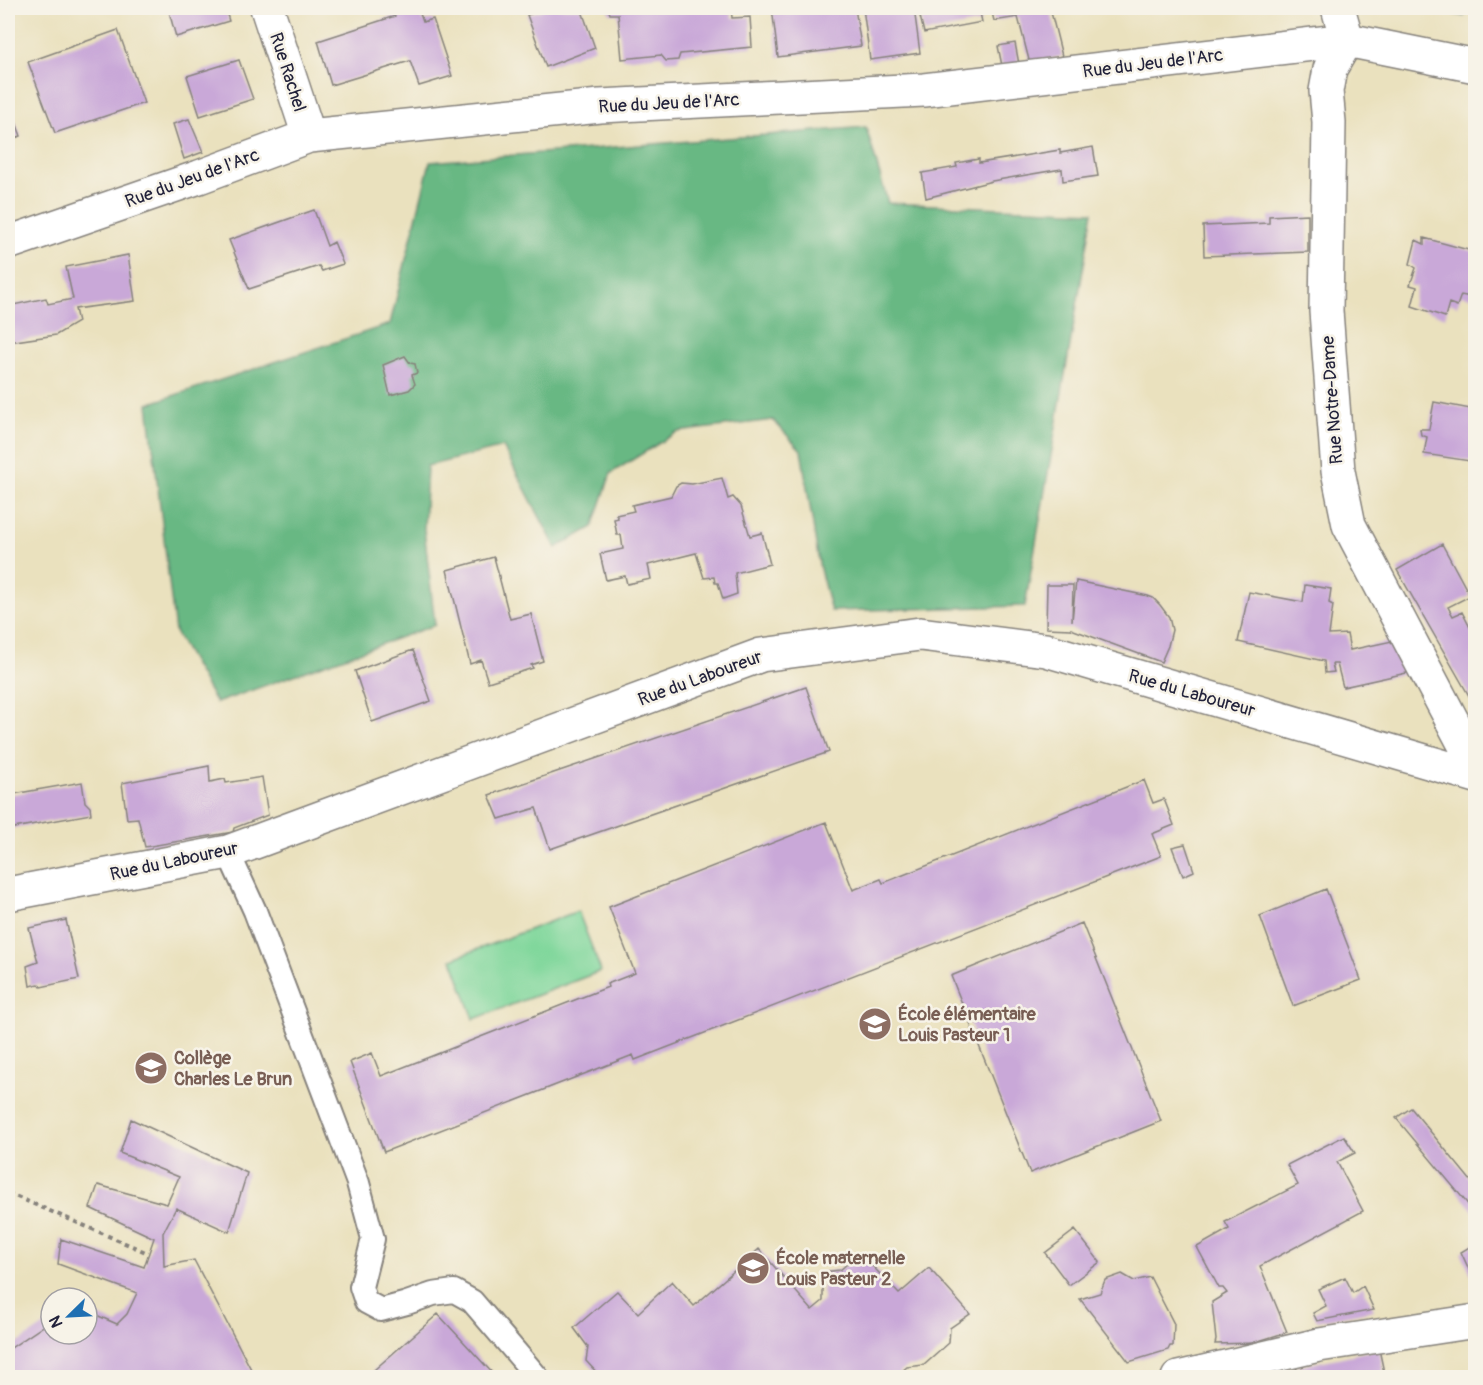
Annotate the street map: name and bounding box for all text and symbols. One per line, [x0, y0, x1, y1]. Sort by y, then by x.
street label: Rue Rachel [264, 30, 311, 115]
street label: Rue du Jeu de l'Arc [1081, 43, 1225, 84]
street label: Rue du Jeu de l'Arc [598, 88, 740, 119]
street label: Rue du Jeu de l'Arc [122, 143, 263, 213]
street label: Rue Notre-Dame [1317, 335, 1348, 465]
street label: Rue du Laboureur [635, 645, 766, 712]
street label: Rue du Laboureur [1126, 664, 1258, 723]
street label: Rue du Laboureur [108, 837, 241, 886]
place label: École élémentaire Louis Pasteur 1 [898, 1003, 1037, 1047]
school or university icon: École élémentaire Louis Pasteur 1 [857, 1006, 893, 1042]
place label: Collège Charles Le Brun [174, 1047, 292, 1091]
school or university icon: Collège Charles Le Brun [133, 1050, 169, 1086]
place label: École maternelle Louis Pasteur 2 [776, 1247, 906, 1291]
school or university icon: École maternelle Louis Pasteur 2 [735, 1250, 771, 1286]
north arrow [39, 1286, 99, 1346]
text: N [45, 1313, 68, 1331]

